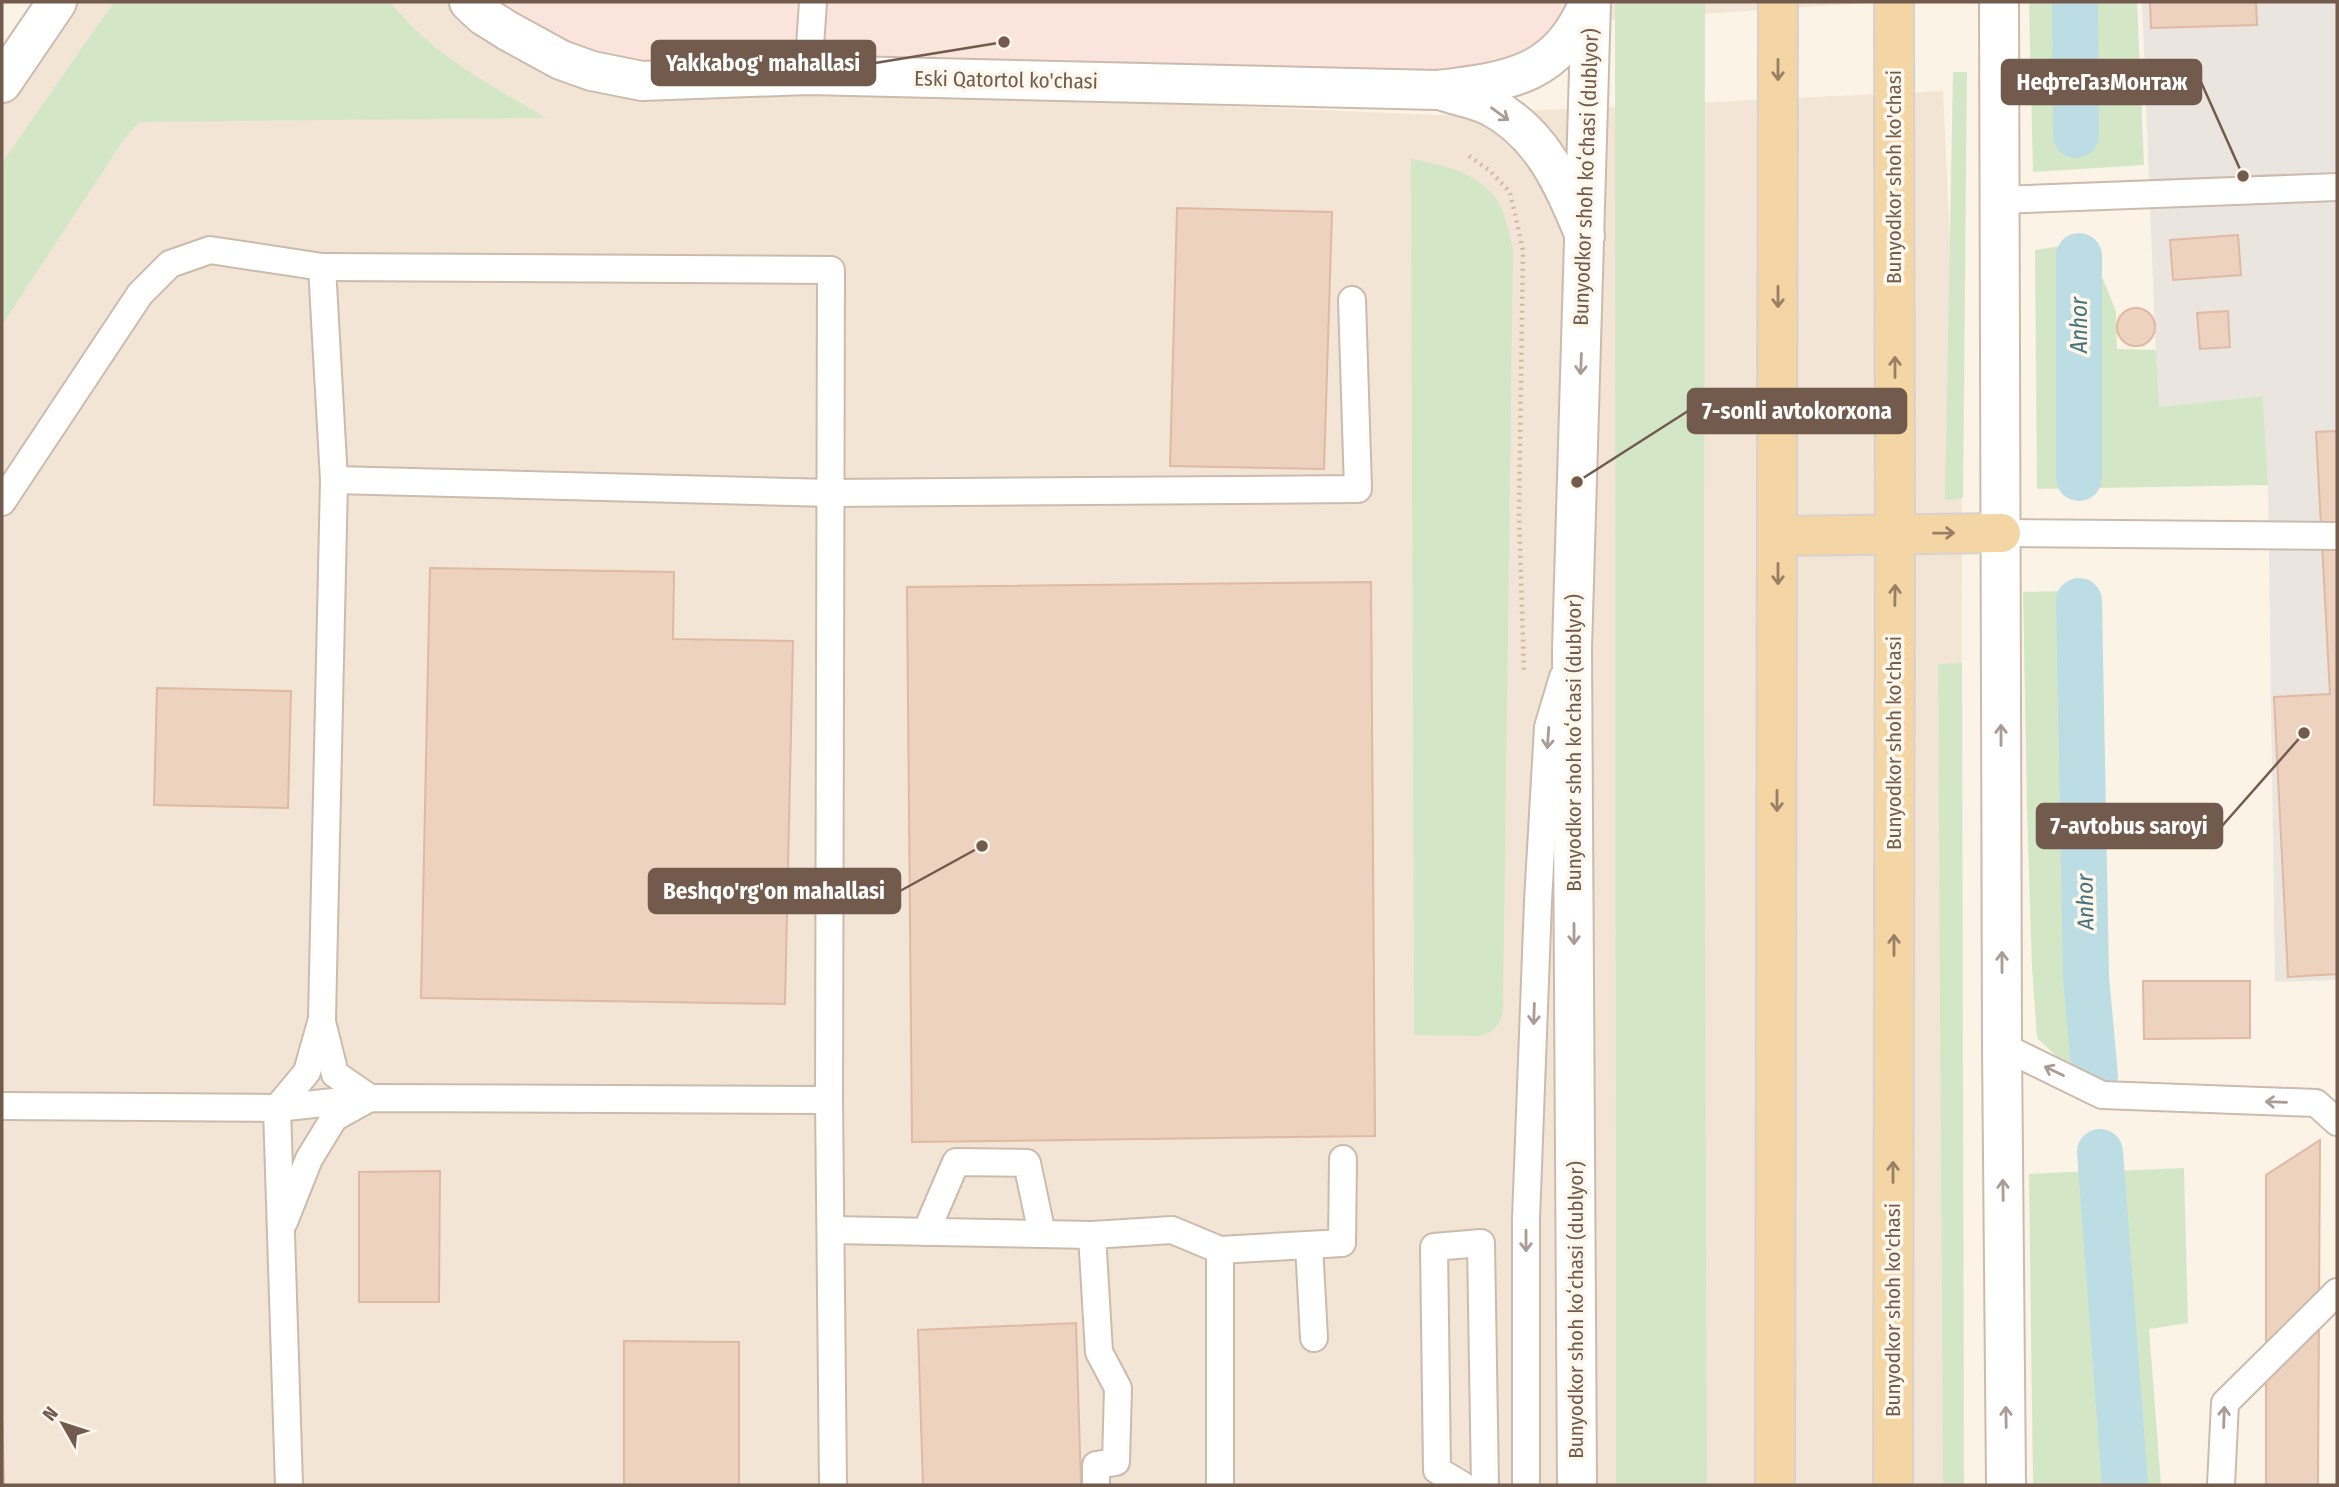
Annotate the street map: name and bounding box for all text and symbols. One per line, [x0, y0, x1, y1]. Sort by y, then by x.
street label: Bunyodkor shoh koʻchasi (dublyor) [1568, 28, 1604, 326]
callout: Yakkabog' mahallasi [652, 41, 875, 85]
text: Yakkabog' mahallasi [665, 49, 860, 77]
one-way arrow [1771, 58, 1785, 81]
callout: НефтеГазМонтаж [2002, 60, 2201, 104]
street label: Eski Qatortol ko'chasi [914, 65, 1098, 95]
text: НефтеГазМонтаж [2017, 68, 2188, 96]
street label: Bunyodkor shoh ko'chasi [1881, 70, 1907, 284]
one-way arrow [1490, 107, 1509, 121]
one-way arrow [1771, 286, 1785, 309]
water label: Anhor [2065, 296, 2093, 354]
one-way arrow [1574, 352, 1587, 375]
one-way arrow [1888, 356, 1902, 379]
callout: 7-sonli avtokorxona [1688, 389, 1906, 433]
text: 7-sonli avtokorxona [1702, 397, 1892, 425]
one-way arrow [1932, 526, 1955, 540]
one-way arrow [1771, 562, 1784, 585]
one-way arrow [1888, 583, 1902, 606]
street label: Bunyodkor shoh koʻchasi (dublyor) [1561, 594, 1587, 892]
street label: Bunyodkor shoh ko'chasi [1881, 636, 1907, 850]
one-way arrow [1994, 723, 2008, 746]
one-way arrow [1541, 726, 1554, 749]
one-way arrow [1770, 790, 1784, 813]
callout: 7-avtobus saroyi [2037, 804, 2222, 848]
text: 7-avtobus saroyi [2050, 812, 2208, 840]
callout: Beshqo'rg'on mahallasi [649, 869, 900, 913]
water label: Anhor [2070, 873, 2100, 931]
text: Beshqo'rg'on mahallasi [663, 877, 885, 905]
one-way arrow [1567, 922, 1580, 945]
one-way arrow [1887, 933, 1901, 956]
one-way arrow [1995, 951, 2009, 974]
one-way arrow [1527, 1002, 1541, 1025]
one-way arrow [2044, 1064, 2065, 1078]
one-way arrow [2265, 1095, 2288, 1108]
street label: Bunyodkor shoh koʻchasi (dublyor) [1563, 1161, 1589, 1459]
one-way arrow [1886, 1161, 1900, 1184]
one-way arrow [1996, 1178, 2010, 1201]
street label: Bunyodkor shoh ko'chasi [1880, 1203, 1906, 1417]
one-way arrow [1519, 1230, 1533, 1253]
north arrow [28, 1389, 98, 1459]
text: N [38, 1402, 63, 1425]
one-way arrow [1999, 1406, 2012, 1429]
one-way arrow [2217, 1406, 2231, 1429]

